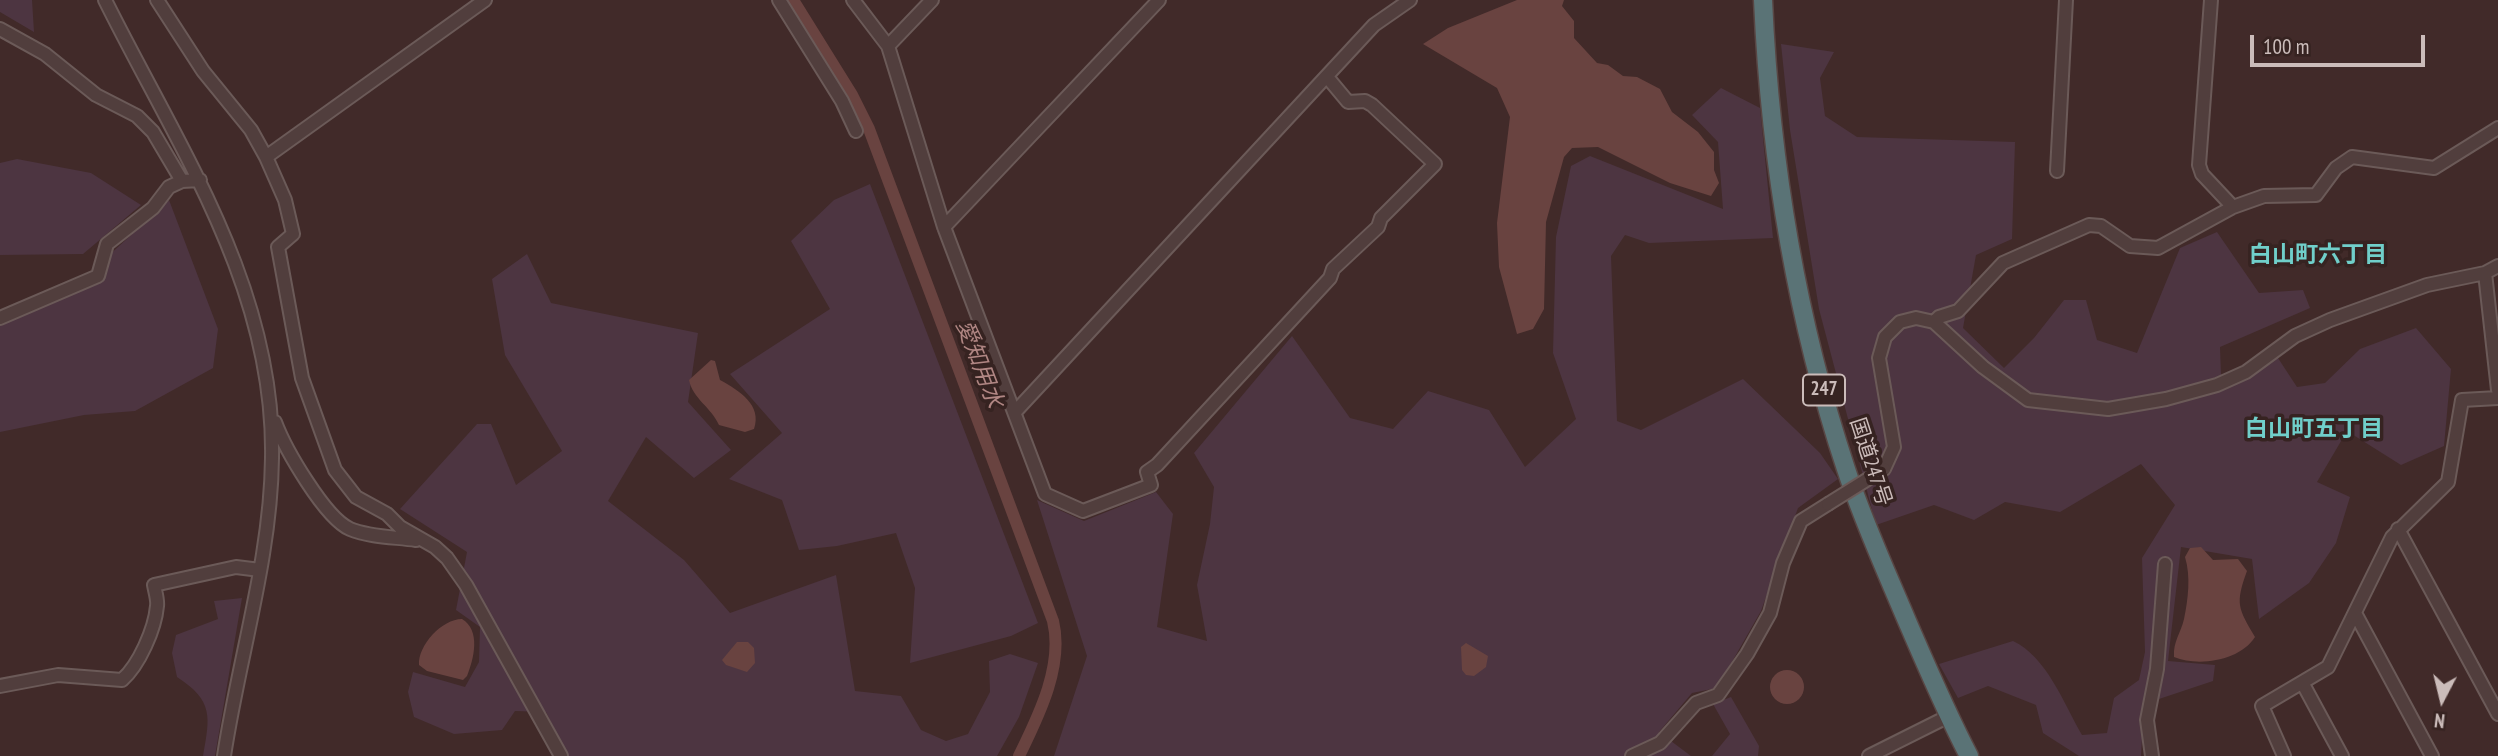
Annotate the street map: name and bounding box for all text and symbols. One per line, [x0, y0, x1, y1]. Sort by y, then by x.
scale bar [2253, 21, 2428, 65]
text: 100 m [2263, 33, 2309, 60]
district label: 白山町六丁目 [2249, 241, 2387, 269]
water label: 愛知用水 [950, 316, 1008, 412]
road number: 247 [1803, 374, 1845, 406]
street label: 国道247号 [1844, 415, 1896, 509]
district label: 白山町五丁目 [2245, 415, 2383, 443]
north arrow [2407, 665, 2477, 735]
text: N [2433, 708, 2446, 733]

